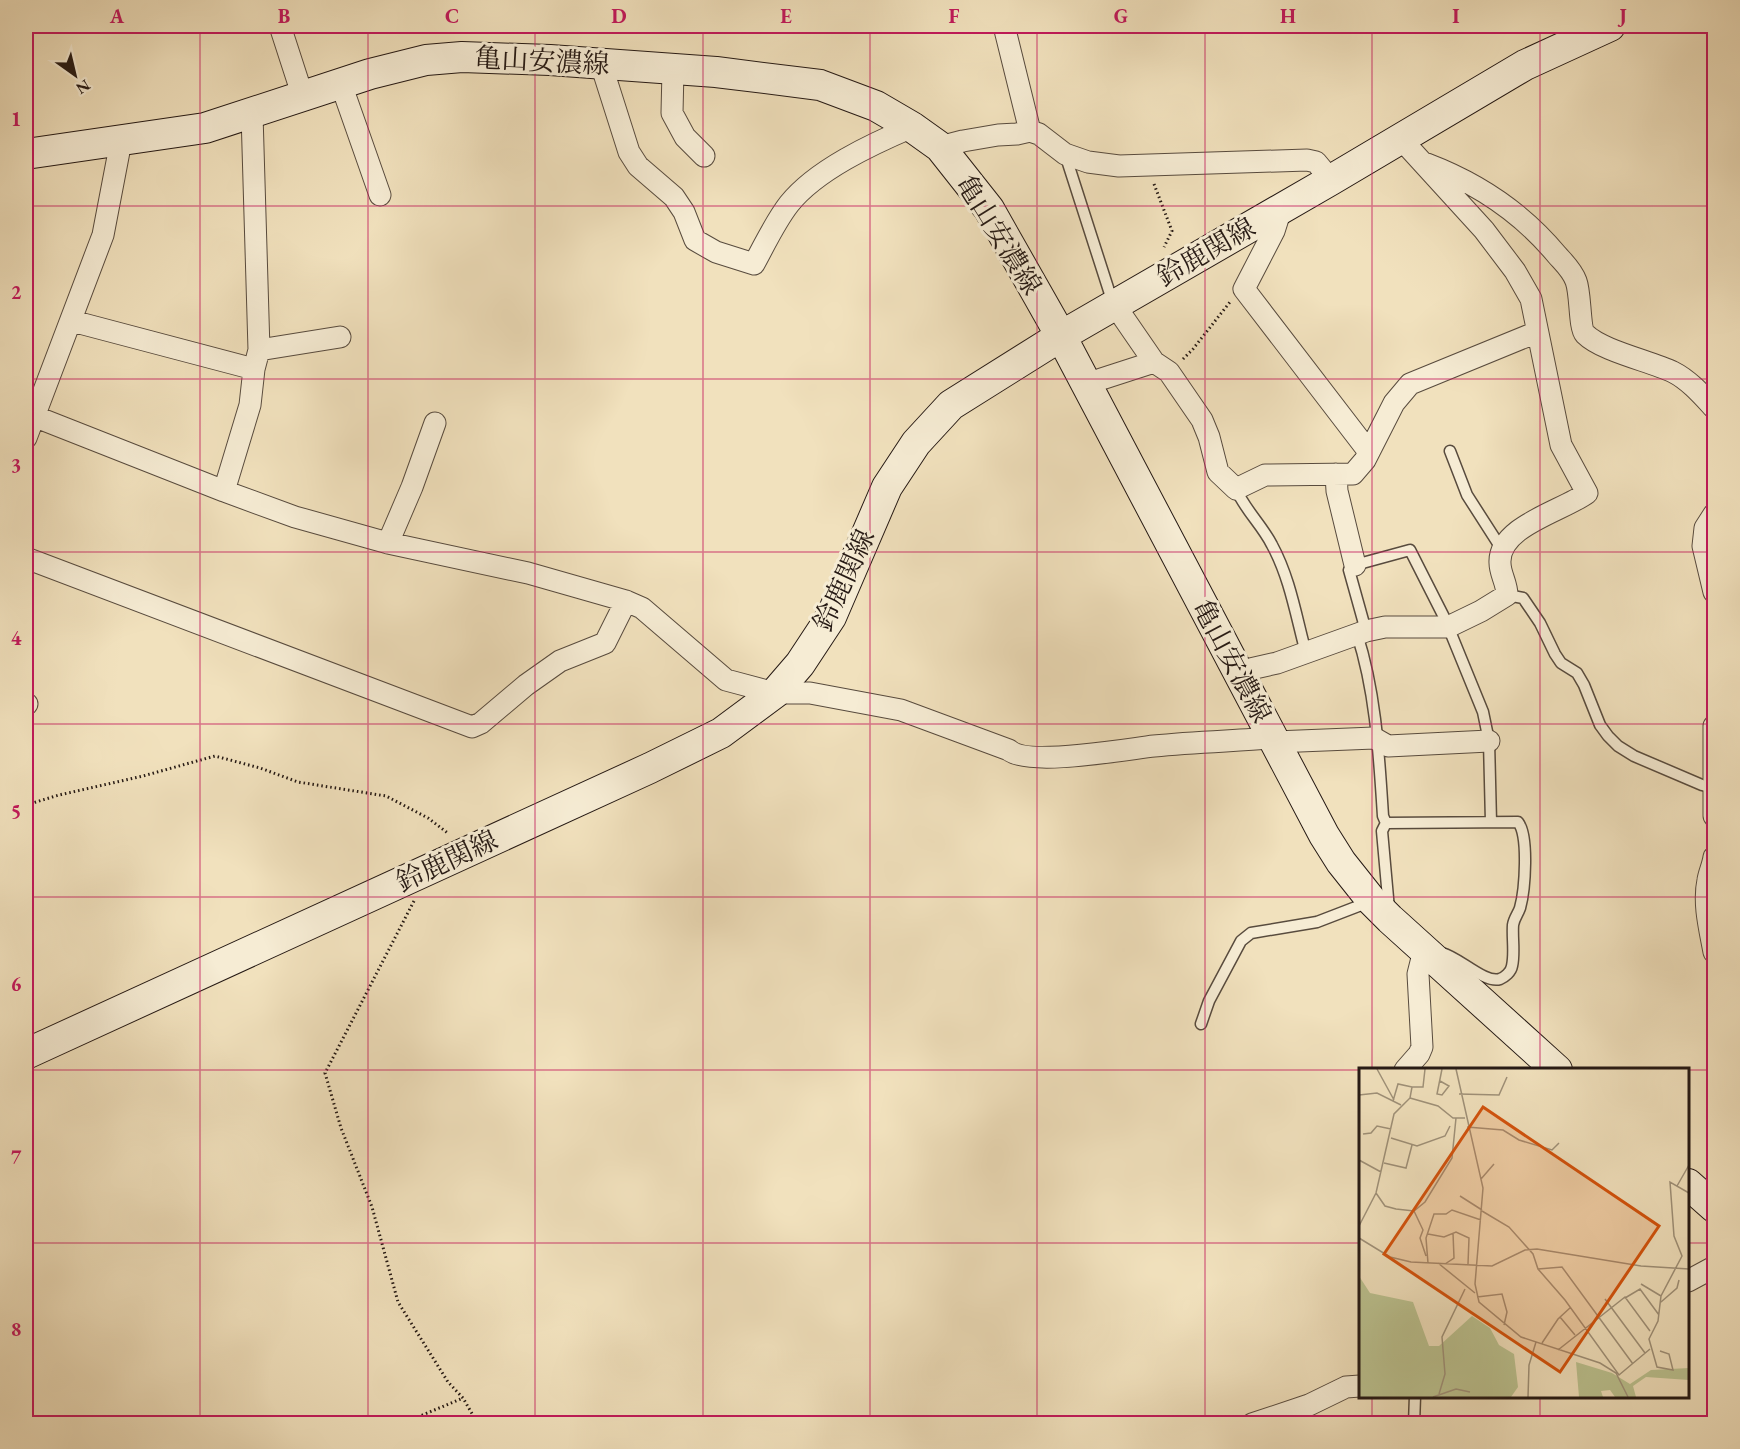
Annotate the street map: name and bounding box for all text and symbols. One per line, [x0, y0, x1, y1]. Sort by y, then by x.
text: A [109, 3, 125, 29]
text: B [278, 3, 290, 29]
text: C [445, 3, 459, 29]
text: D [611, 3, 627, 29]
text: E [780, 3, 792, 29]
text: F [949, 3, 960, 29]
text: G [1114, 3, 1128, 29]
text: H [1280, 3, 1296, 29]
text: I [1452, 3, 1460, 29]
text: J [1617, 3, 1627, 29]
street label: 亀山安濃線 [474, 39, 610, 82]
north arrow [45, 45, 105, 105]
text: N [72, 75, 94, 99]
text: 1 [11, 106, 21, 132]
street label: 亀山安濃線 [949, 168, 1050, 301]
street label: 鈴鹿関線 [1150, 209, 1261, 294]
text: 2 [11, 279, 22, 305]
text: 3 [11, 452, 21, 478]
street label: 鈴鹿関線 [805, 523, 882, 636]
street label: 亀山安濃線 [1185, 593, 1280, 729]
text: 4 [11, 625, 22, 651]
text: 5 [11, 798, 21, 824]
street label: 鈴鹿関線 [390, 822, 503, 899]
text: 6 [11, 971, 22, 997]
inset map [1359, 1068, 1689, 1398]
text: 7 [11, 1144, 22, 1170]
text: 8 [11, 1316, 21, 1342]

